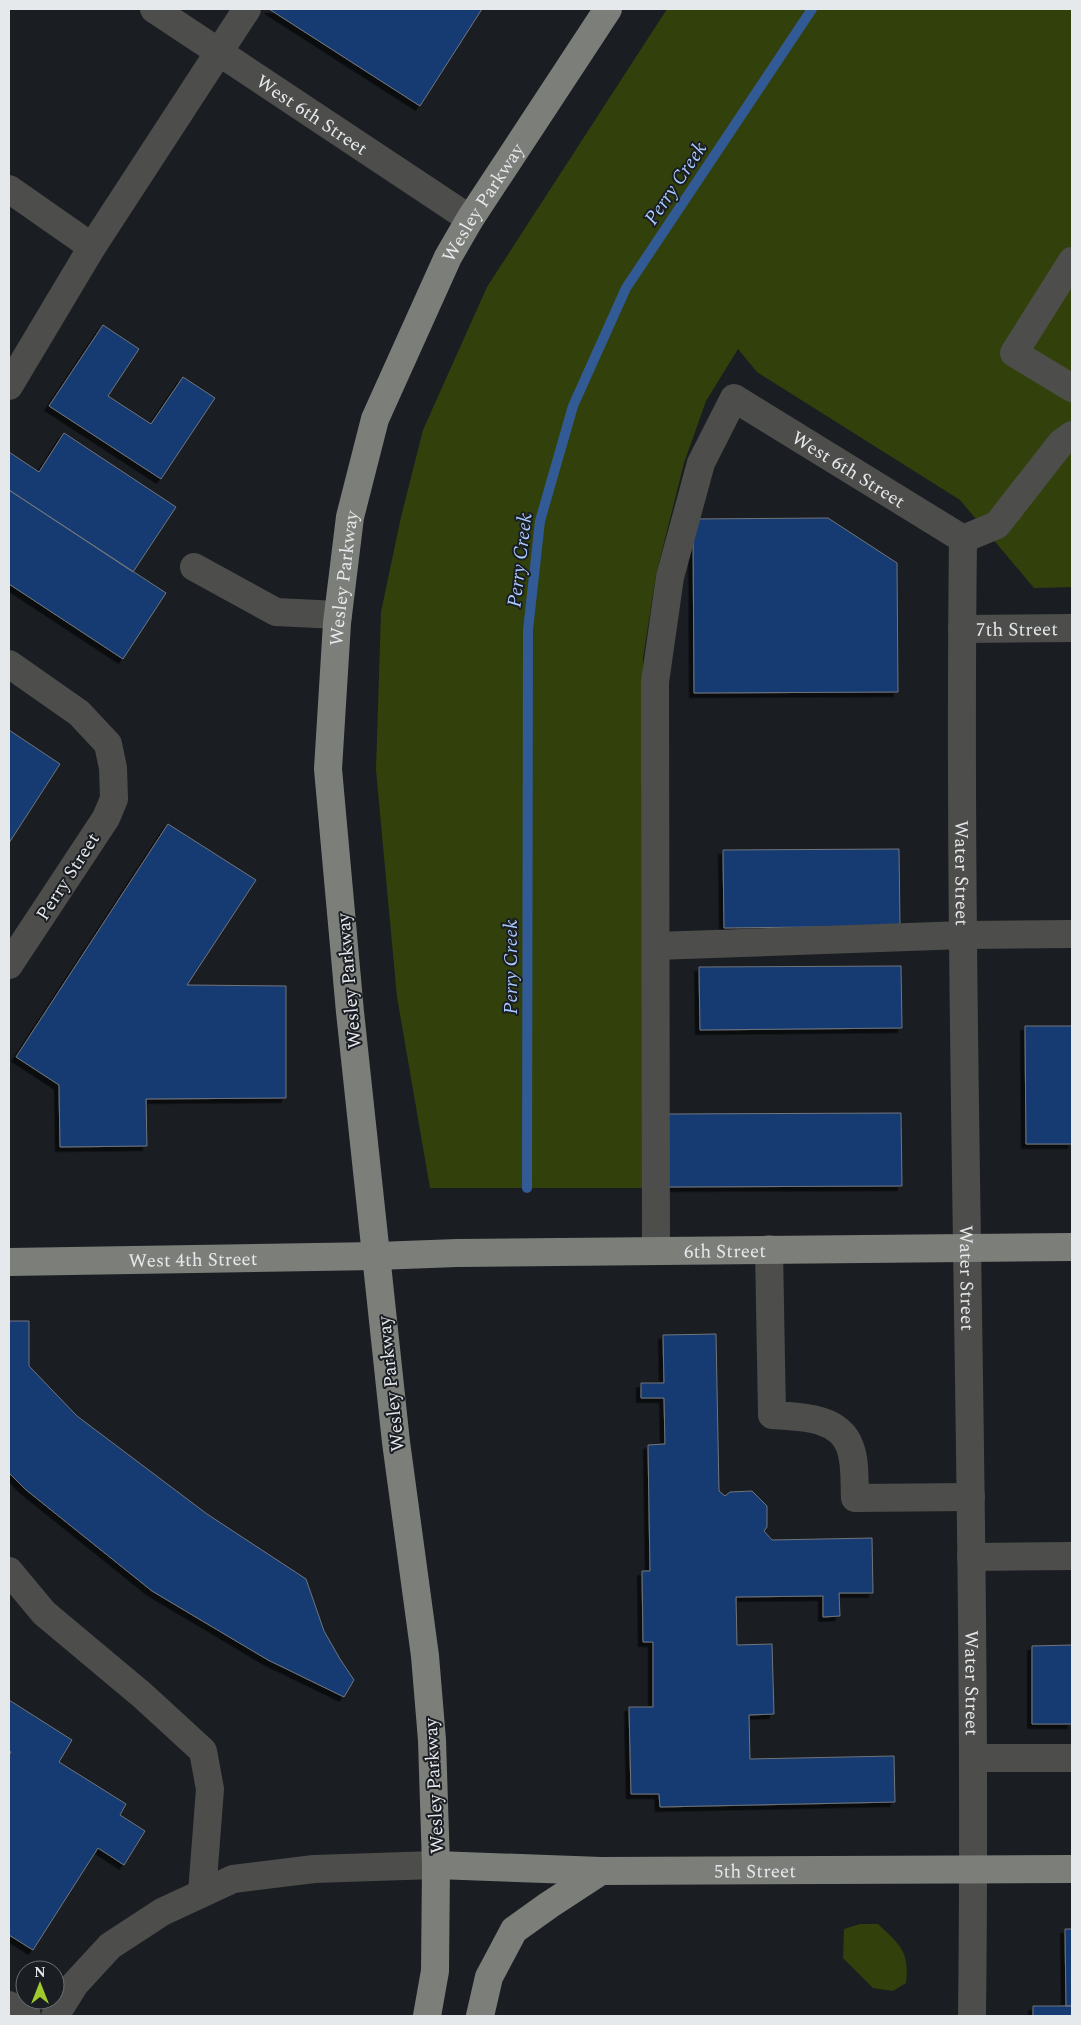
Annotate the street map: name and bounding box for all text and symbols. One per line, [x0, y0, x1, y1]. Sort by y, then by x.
street label: West 6th Street [250, 68, 373, 163]
water label: Perry Creek [637, 135, 715, 231]
street label: Wesley Parkway [435, 137, 533, 268]
street label: West 6th Street [786, 424, 911, 516]
street label: Wesley Parkway [323, 507, 367, 647]
water label: Perry Creek [499, 511, 541, 609]
street label: 7th Street [976, 615, 1058, 645]
street label: Water Street [946, 820, 976, 926]
street label: Perry Street [29, 827, 108, 927]
street label: Wesley Parkway [329, 911, 370, 1050]
water label: Perry Creek [496, 919, 526, 1014]
street label: Water Street [951, 1225, 981, 1331]
street label: 6th Street [684, 1237, 766, 1267]
street label: West 4th Street [128, 1245, 258, 1276]
street label: Wesley Parkway [370, 1314, 413, 1453]
street label: Water Street [956, 1630, 986, 1736]
street label: Wesley Parkway [416, 1716, 453, 1855]
street label: 5th Street [714, 1857, 796, 1887]
north arrow [15, 1960, 65, 2010]
text: N [34, 1962, 46, 1983]

